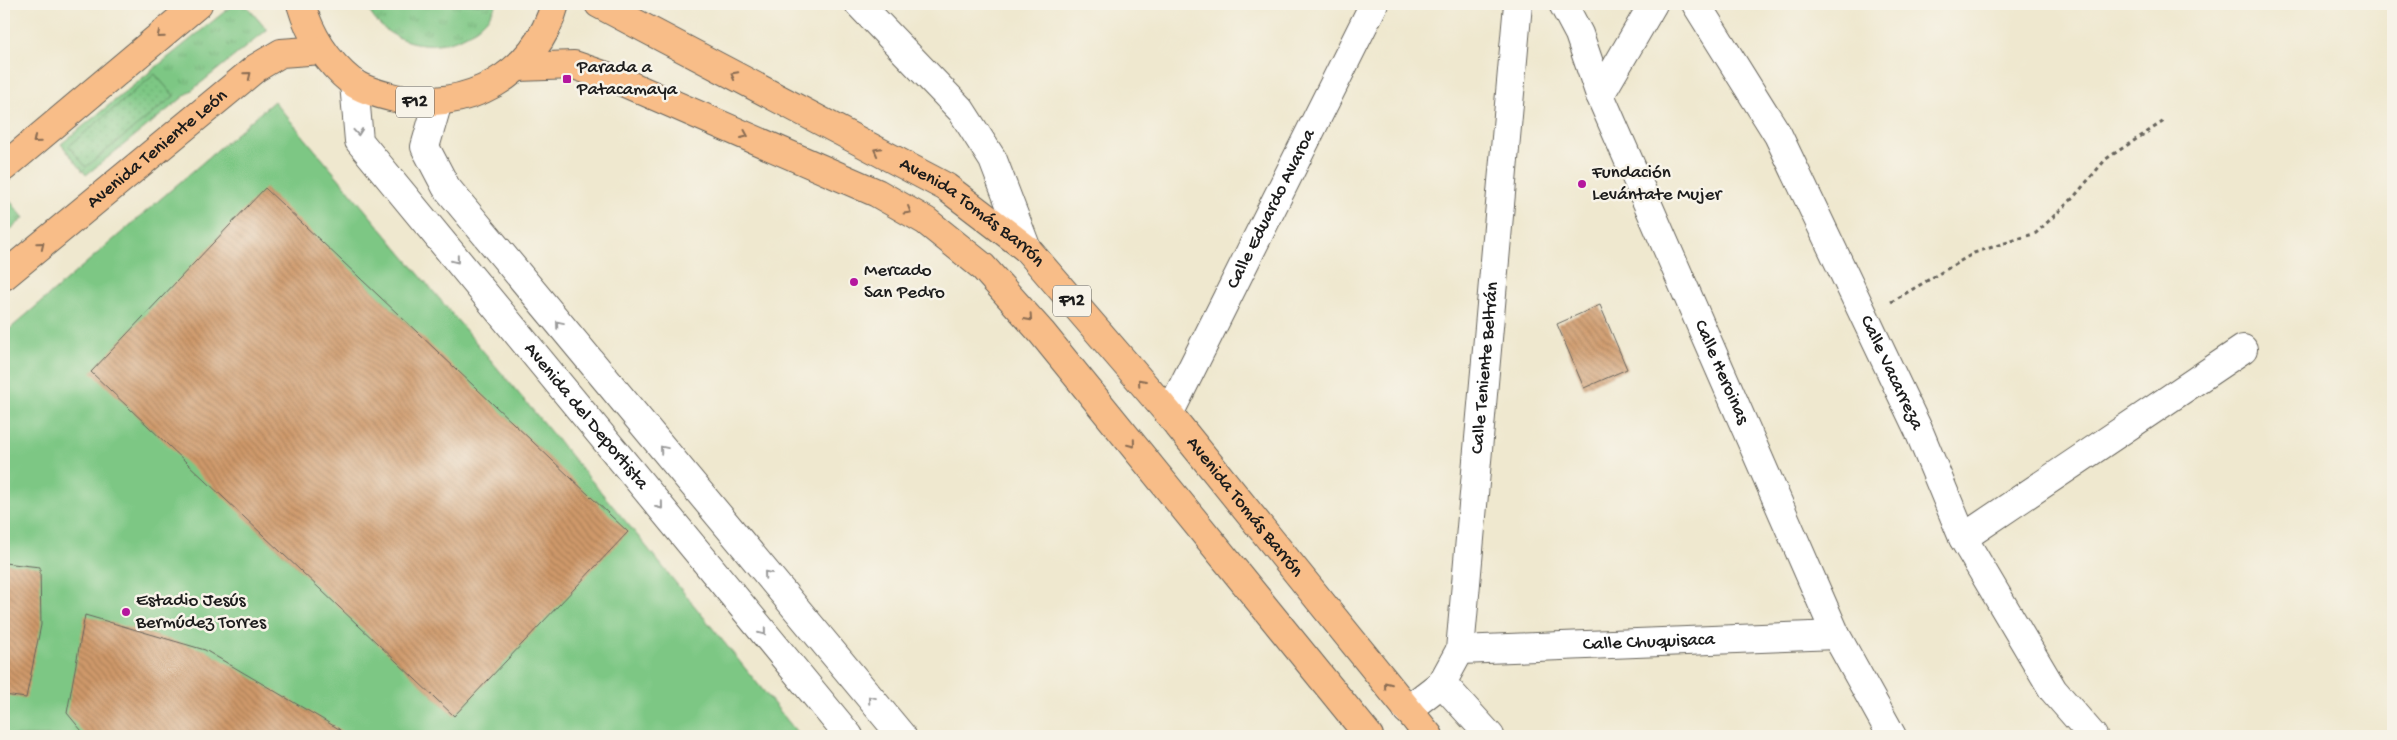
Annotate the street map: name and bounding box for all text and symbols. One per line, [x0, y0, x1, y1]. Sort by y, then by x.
one-way arrow [157, 30, 166, 39]
place label: Parada a Patacamaya [576, 57, 679, 102]
one-way arrow [730, 71, 739, 81]
one-way arrow [242, 72, 251, 80]
marker: Parada a Patacamaya [561, 73, 573, 85]
street label: Avenida Teniente León [82, 85, 233, 214]
road number: F12 [396, 86, 434, 118]
street label: Calle Eduardo Avaroa [1222, 124, 1322, 293]
one-way arrow [352, 128, 363, 136]
one-way arrow [740, 129, 749, 140]
one-way arrow [33, 134, 42, 143]
one-way arrow [874, 147, 883, 157]
street label: Avenida Tomás Barrón [895, 153, 1049, 272]
place label: Fundación Levántate Mujer [1591, 162, 1724, 207]
marker: Fundación Levántate Mujer [1576, 178, 1588, 190]
one-way arrow [903, 204, 912, 214]
one-way arrow [36, 241, 45, 250]
one-way arrow [451, 254, 460, 263]
place label: Mercado San Pedro [864, 260, 945, 305]
marker: Mercado San Pedro [848, 276, 860, 288]
street label: Calle Teniente Beltrán [1466, 281, 1504, 455]
road number: F12 [1053, 286, 1091, 316]
street label: Calle Vacarreza [1854, 312, 1929, 435]
one-way arrow [1023, 313, 1032, 322]
street label: Calle Heroinas [1688, 316, 1754, 429]
one-way arrow [556, 320, 565, 329]
street label: Avenida del Deportista [519, 338, 654, 496]
one-way arrow [1138, 379, 1147, 388]
street label: Avenida Tomás Barrón [1181, 432, 1308, 582]
one-way arrow [1126, 438, 1134, 447]
one-way arrow [660, 445, 669, 454]
one-way arrow [654, 501, 663, 510]
one-way arrow [764, 570, 773, 579]
place label: Estadio Jesús Bermúdez Torres [135, 590, 267, 635]
marker: Estadio Jesús Bermúdez Torres [120, 606, 132, 618]
one-way arrow [757, 626, 765, 635]
street label: Calle Chuquisaca [1582, 628, 1717, 657]
one-way arrow [1385, 682, 1393, 691]
one-way arrow [867, 695, 876, 704]

